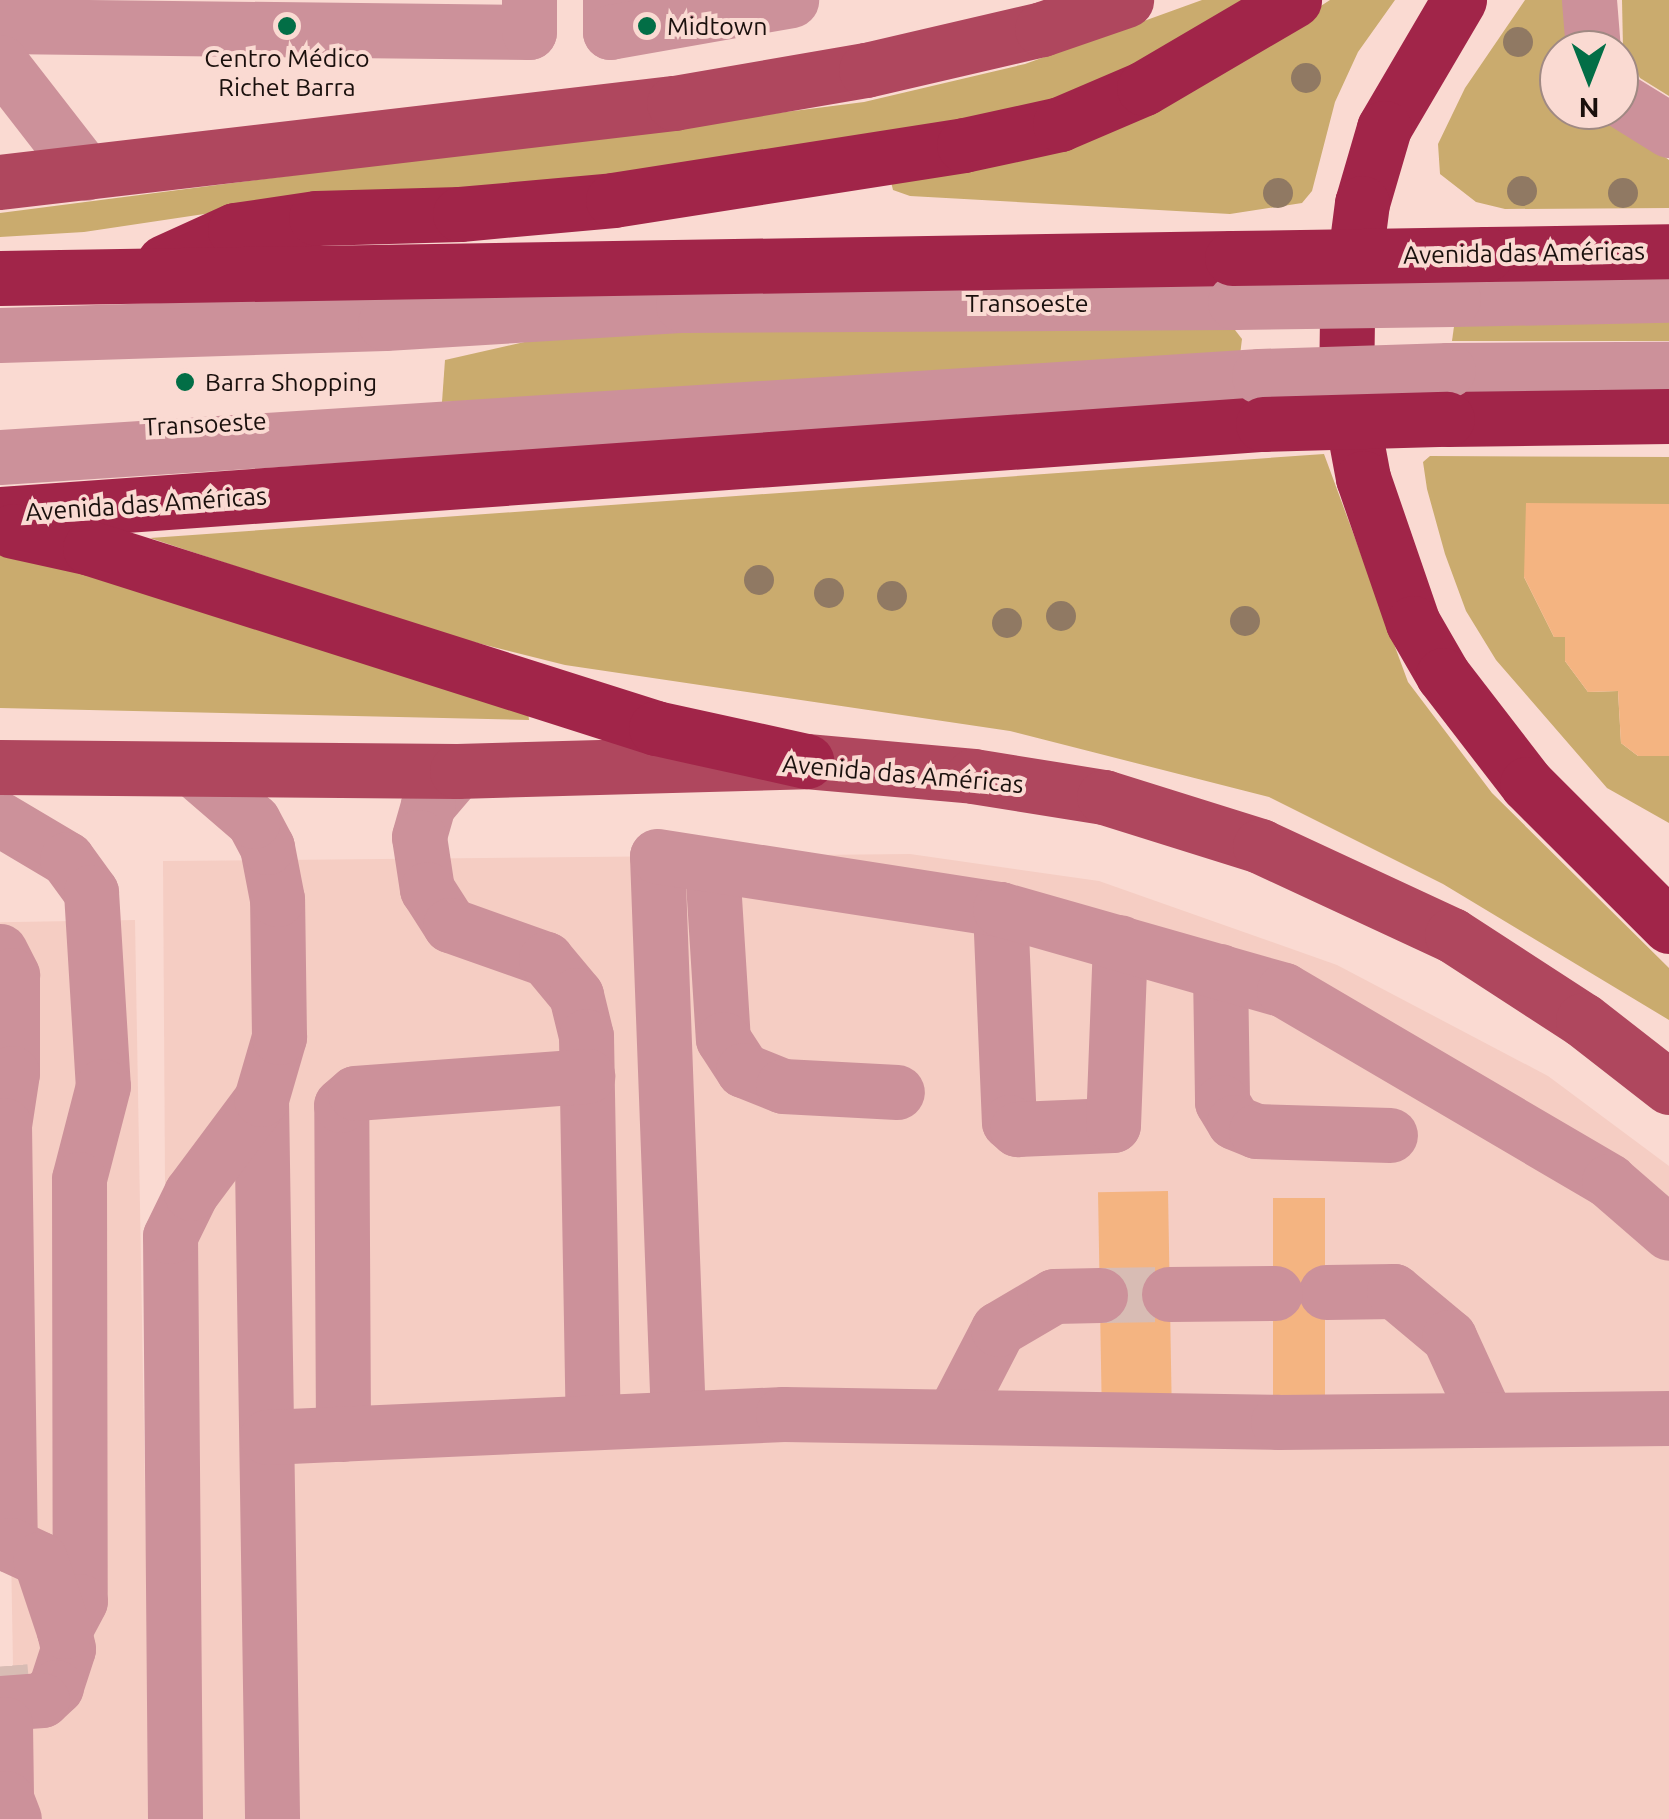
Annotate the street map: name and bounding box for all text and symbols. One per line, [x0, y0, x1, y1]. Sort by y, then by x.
place label: Midtown [667, 11, 767, 41]
marker: Centro Médico Richet Barra [274, 13, 300, 39]
marker: Midtown [636, 15, 658, 37]
north arrow [1539, 30, 1639, 130]
place label: Centro Médico Richet Barra [204, 44, 370, 103]
text: N [1579, 93, 1599, 124]
street label: Avenida das Américas [1403, 236, 1645, 270]
street label: Transoeste [965, 288, 1089, 318]
place label: Barra Shopping [205, 367, 377, 397]
marker: Barra Shopping [174, 371, 196, 393]
street label: Transoeste [143, 406, 267, 442]
street label: Avenida das Américas [24, 481, 268, 527]
street label: Avenida das Américas [781, 749, 1025, 799]

